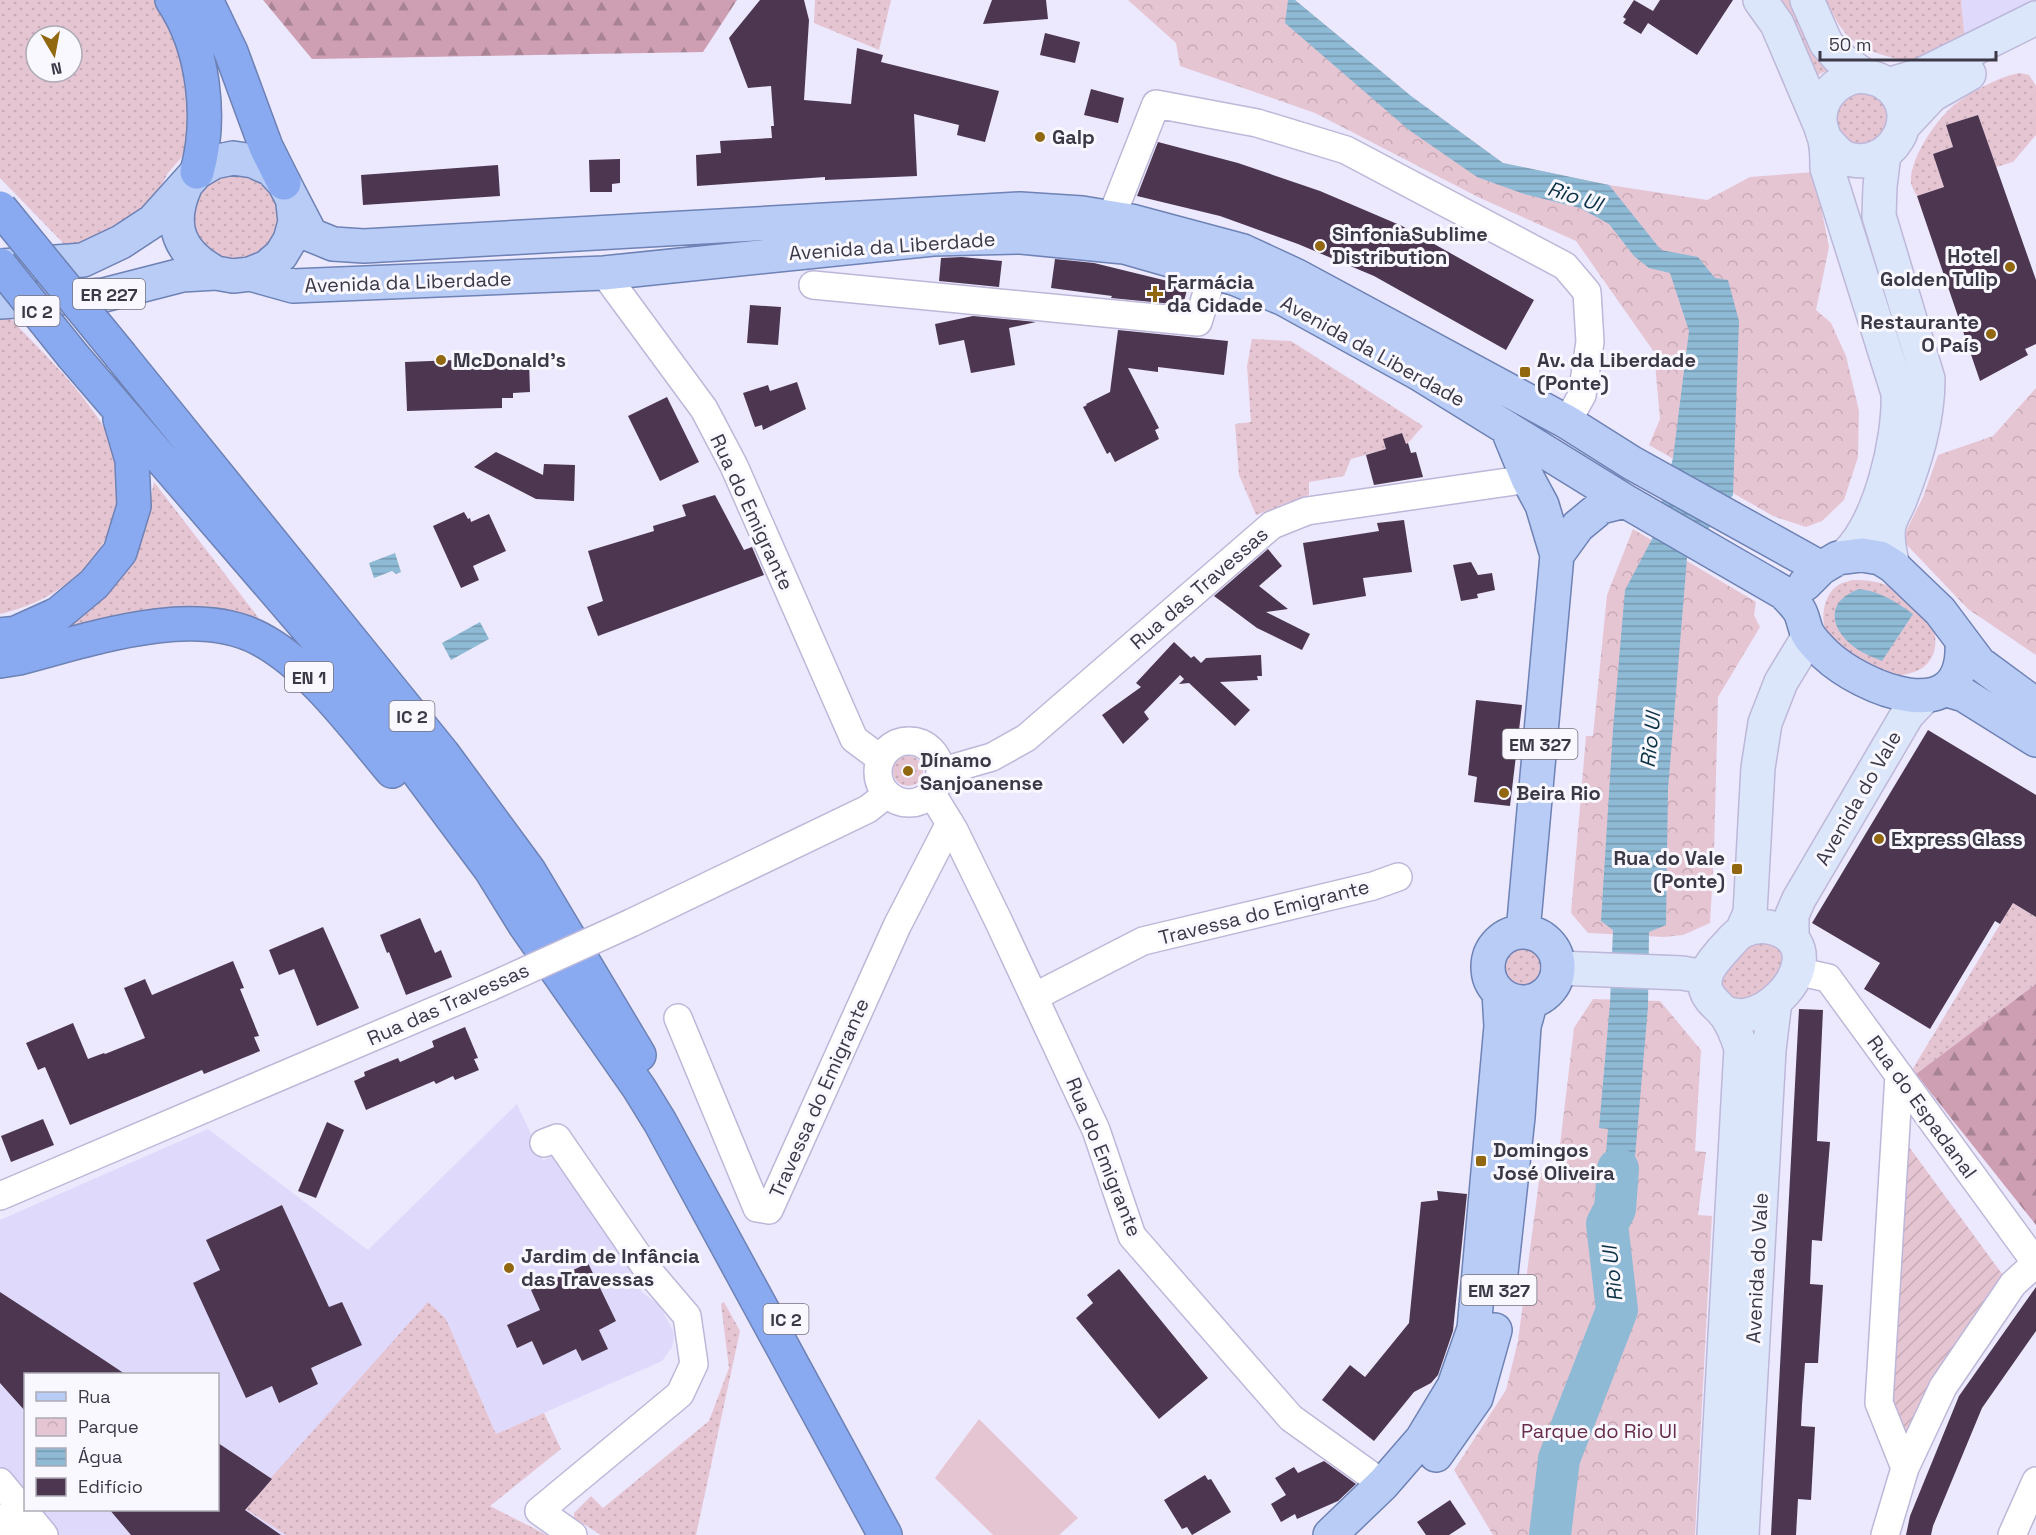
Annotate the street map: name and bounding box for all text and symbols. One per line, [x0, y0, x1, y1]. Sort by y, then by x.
north arrow [24, 24, 84, 84]
scale bar [1820, 24, 1996, 62]
text: 50 m [1829, 33, 1871, 56]
text: N [49, 57, 64, 80]
place label: Galp [1052, 124, 1095, 150]
marker: Galp [1033, 130, 1047, 144]
water label: Rio Ul [1544, 175, 1608, 218]
place label: SinfoniaSublime Distribution [1332, 221, 1488, 270]
street label: Avenida da Liberdade [788, 226, 996, 266]
marker: SinfoniaSublime Distribution [1313, 239, 1327, 253]
place label: Hotel Golden Tulip [1880, 243, 1998, 292]
marker: Hotel Golden Tulip [2003, 260, 2017, 274]
street label: Avenida da Liberdade [304, 265, 512, 299]
place label: Farmácia da Cidade [1167, 269, 1263, 318]
road number: ER 227 [73, 279, 145, 309]
marker: Farmácia da Cidade [1148, 287, 1162, 301]
street label: Avenida da Liberdade [1276, 289, 1470, 413]
road number: IC 2 [15, 296, 60, 326]
place label: Restaurante O País [1860, 309, 1979, 358]
marker: Restaurante O País [1984, 327, 1998, 341]
place label: McDonald's [453, 347, 566, 373]
place label: Av. da Liberdade (Ponte) [1537, 347, 1696, 396]
marker: McDonald's [434, 353, 448, 367]
marker: Av. da Liberdade (Ponte) [1518, 365, 1532, 379]
street label: Rua do Emigrante [704, 430, 800, 594]
street label: Rua das Travessas [1125, 521, 1273, 655]
road number: EN 1 [285, 662, 333, 692]
road number: IC 2 [390, 701, 434, 731]
water label: Rio Ul [1634, 708, 1667, 769]
street label: Avenida do Vale [1809, 726, 1907, 870]
road number: EM 327 [1502, 729, 1578, 759]
place label: Dínamo Sanjoanense [920, 747, 1043, 796]
marker: Dínamo Sanjoanense [901, 764, 915, 778]
place label: Beira Rio [1516, 780, 1601, 806]
marker: Beira Rio [1497, 786, 1511, 800]
place label: Express Glass [1891, 826, 2023, 852]
marker: Express Glass [1872, 832, 1886, 846]
place label: Rua do Vale (Ponte) [1613, 845, 1725, 894]
marker: Rua do Vale (Ponte) [1730, 862, 1744, 876]
street label: Travessa do Emigrante [1156, 873, 1372, 951]
street label: Rua das Travessas [363, 957, 533, 1051]
street label: Travessa do Emigrante [763, 994, 875, 1202]
street label: Rua do Espadanal [1861, 1030, 1983, 1184]
street label: Rua do Emigrante [1060, 1074, 1148, 1240]
place label: Domingos José Oliveira [1493, 1137, 1615, 1186]
marker: Domingos José Oliveira [1474, 1154, 1488, 1168]
street label: Avenida do Vale [1740, 1192, 1774, 1344]
water label: Rio Ul [1595, 1242, 1628, 1303]
place label: Jardim de Infância das Travessas [521, 1243, 700, 1292]
marker: Jardim de Infância das Travessas [502, 1261, 516, 1275]
road number: EM 327 [1462, 1275, 1537, 1305]
road number: IC 2 [764, 1304, 808, 1334]
legend [24, 1373, 219, 1511]
text: Rua [78, 1385, 111, 1408]
text: Parque [78, 1415, 139, 1438]
park label: Parque do Rio Ul [1521, 1418, 1677, 1444]
text: Água [78, 1445, 122, 1468]
text: Edifício [78, 1475, 143, 1498]

